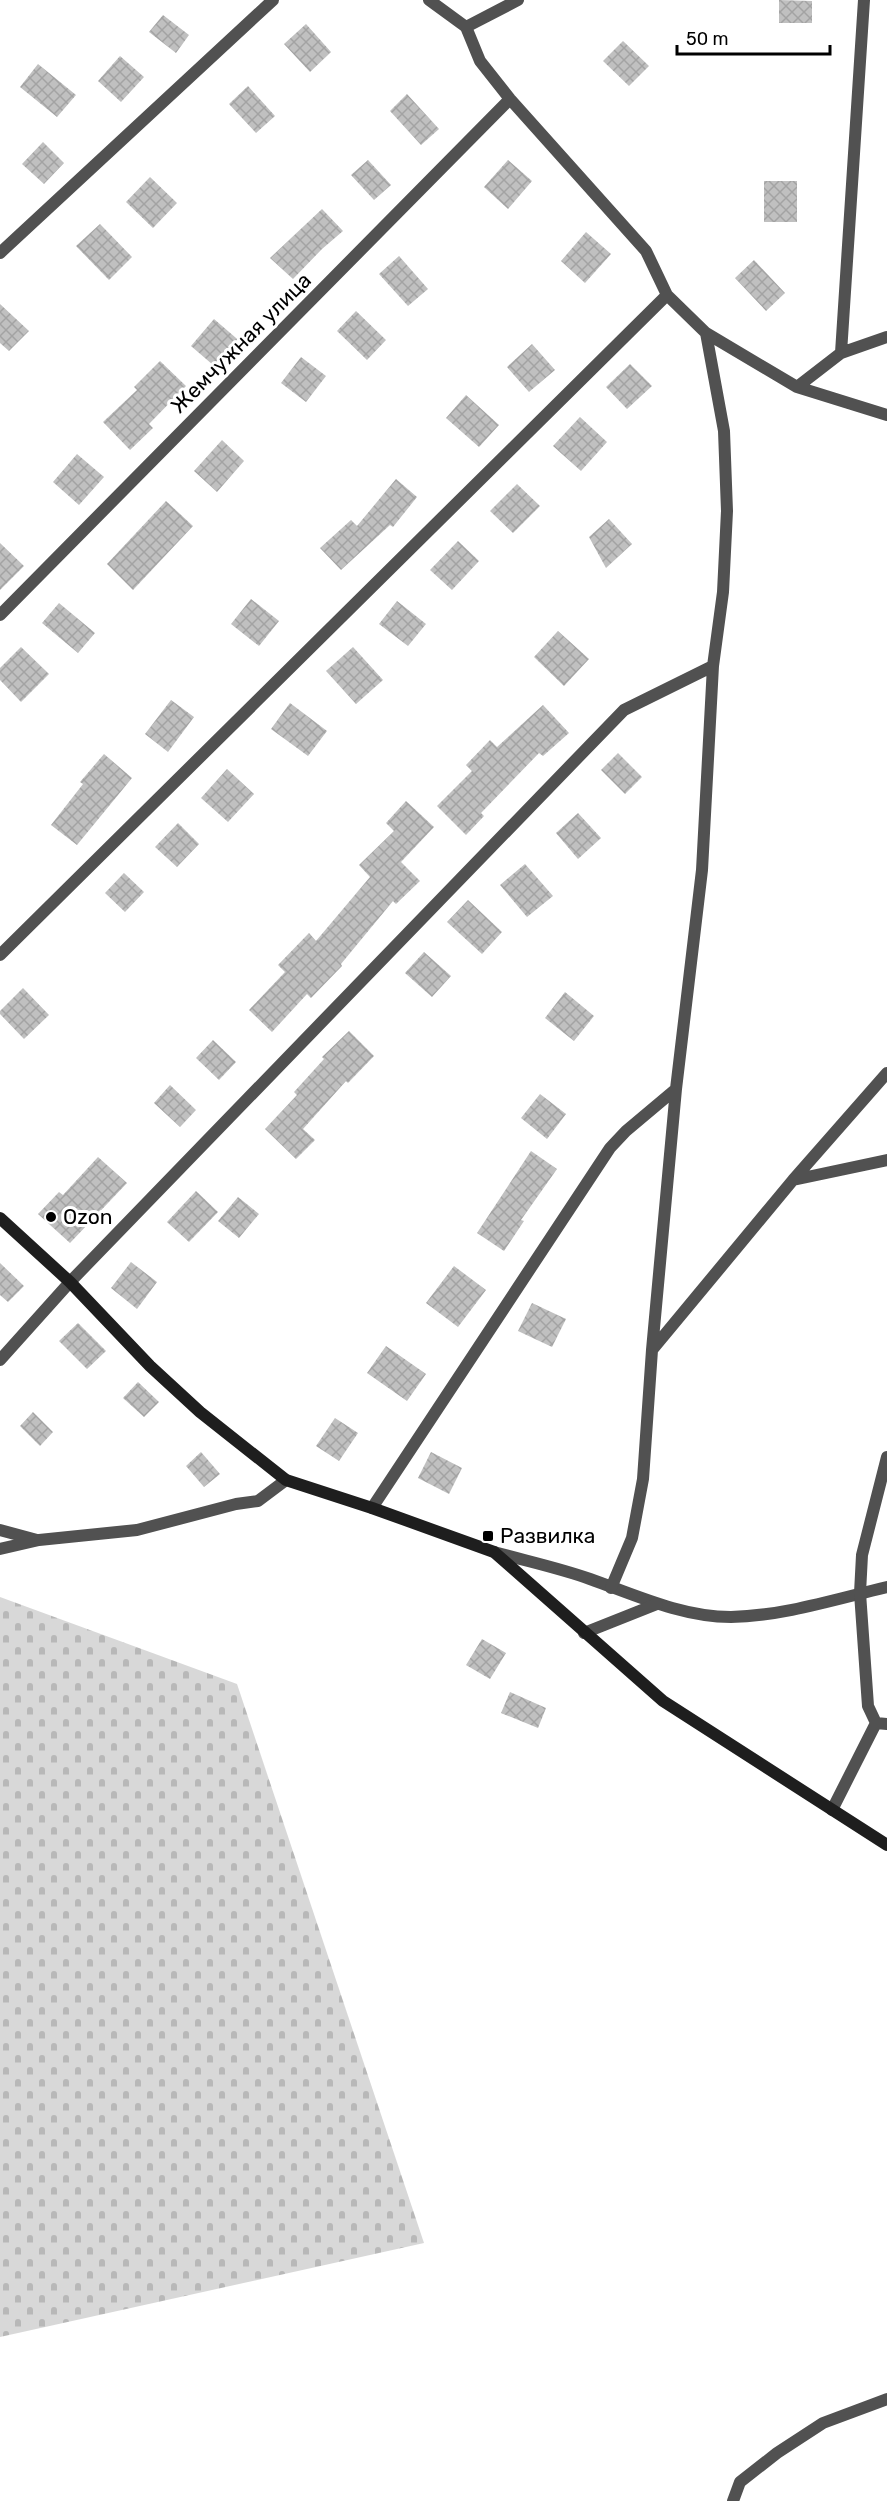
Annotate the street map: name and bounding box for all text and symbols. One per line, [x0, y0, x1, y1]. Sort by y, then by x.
scale bar [677, 18, 830, 56]
text: 50 m [686, 28, 729, 50]
street label: Жемчужная улица [165, 267, 316, 418]
place label: Ozon [63, 1204, 113, 1229]
marker: Ozon [44, 1210, 58, 1224]
place label: Развилка [500, 1523, 595, 1548]
marker: Развилка [481, 1529, 495, 1543]

